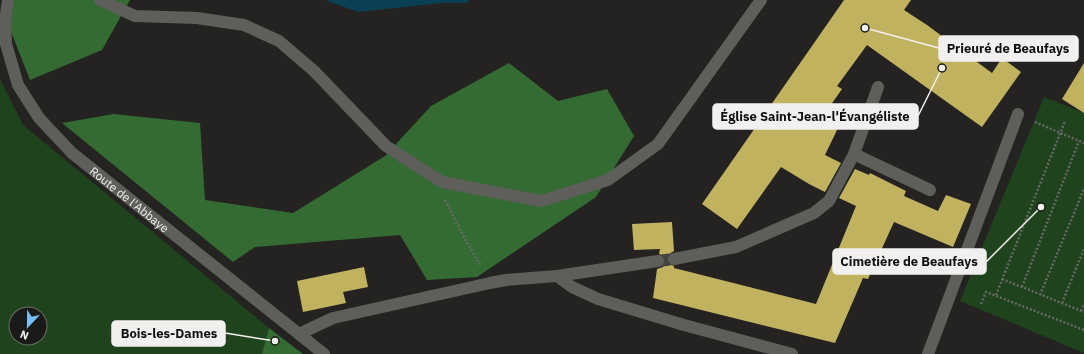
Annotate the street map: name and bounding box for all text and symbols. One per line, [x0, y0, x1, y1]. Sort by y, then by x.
callout: Prieuré de Beaufays [939, 36, 1078, 61]
text: Prieuré de Beaufays [947, 40, 1070, 57]
callout: Église Saint-Jean-l'Évangéliste [713, 104, 918, 129]
text: Église Saint-Jean-l'Évangéliste [720, 108, 910, 125]
street label: Route de l'Abbaye [87, 163, 173, 235]
callout: Cimetière de Beaufays [833, 249, 986, 274]
text: Cimetière de Beaufays [840, 253, 978, 270]
north arrow [8, 306, 48, 346]
callout: Bois-les-Dames [112, 321, 225, 346]
text: Bois-les-Dames [121, 325, 218, 342]
text: N [18, 327, 31, 343]

